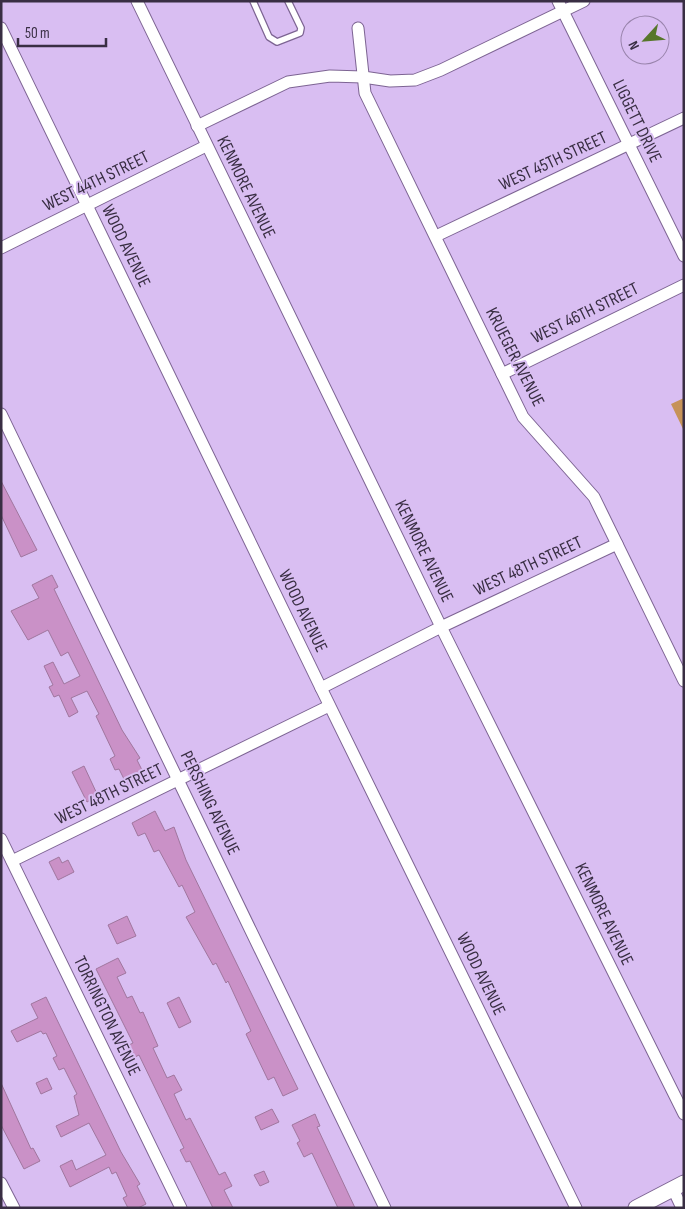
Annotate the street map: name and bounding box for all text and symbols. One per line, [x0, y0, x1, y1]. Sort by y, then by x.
scale bar [18, 15, 105, 47]
north arrow [620, 15, 670, 65]
text: 50 m [25, 24, 50, 43]
text: N [624, 38, 643, 53]
street label: LIGGETT DRIVE [608, 76, 666, 166]
street label: WEST 45TH STREET [496, 127, 610, 195]
street label: KENMORE AVENUE [212, 132, 280, 242]
street label: WEST 44TH STREET [39, 146, 153, 216]
street label: WOOD AVENUE [97, 201, 155, 291]
street label: WEST 46TH STREET [528, 278, 642, 348]
street label: KRUEGER AVENUE [481, 304, 549, 410]
street label: KENMORE AVENUE [390, 496, 458, 606]
street label: WEST 48TH STREET [471, 532, 585, 600]
street label: WOOD AVENUE [274, 566, 332, 656]
street label: PERSHING AVENUE [176, 748, 244, 858]
street label: WEST 48TH STREET [52, 759, 166, 829]
street label: KENMORE AVENUE [570, 859, 638, 969]
street label: WOOD AVENUE [452, 929, 510, 1019]
street label: TORRINGTON AVENUE [69, 953, 145, 1079]

